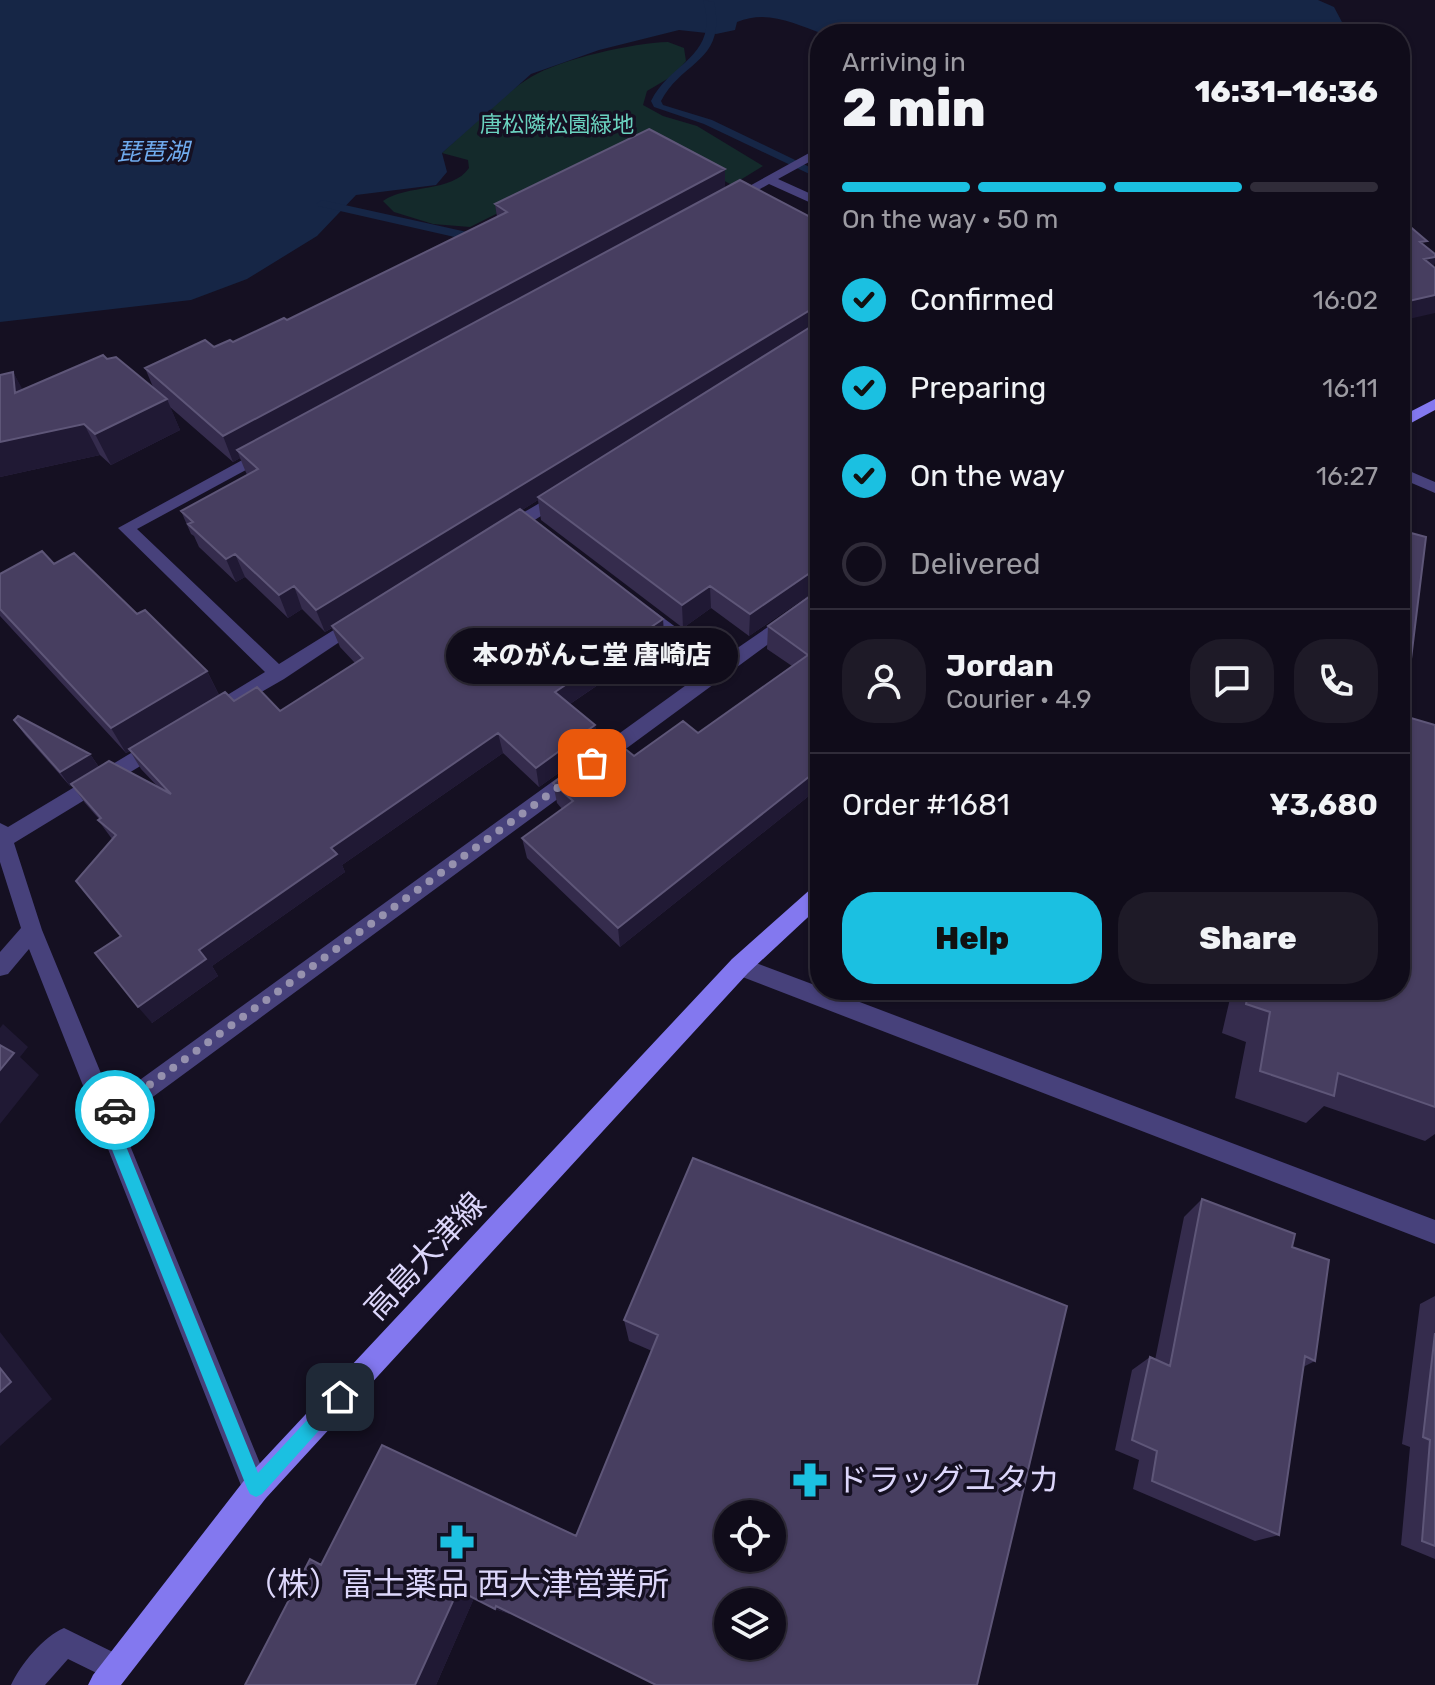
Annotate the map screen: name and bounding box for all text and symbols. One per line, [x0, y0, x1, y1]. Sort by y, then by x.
text: Arriving in [842, 47, 966, 78]
text: 16:31–16:36 [1195, 74, 1378, 110]
text: 2 min [842, 77, 986, 139]
park label: 唐松隣松園緑地 [480, 111, 634, 138]
water label: 琵琶湖 [117, 138, 193, 166]
text: On the way · 50 m [842, 204, 1058, 235]
icon: check [842, 278, 886, 322]
text: Confirmed [910, 282, 1054, 318]
text: 16:02 [1313, 285, 1378, 316]
icon: check [842, 366, 886, 410]
text: Preparing [910, 370, 1046, 406]
text: 16:11 [1322, 373, 1378, 404]
icon: check [842, 454, 886, 498]
text: On the way [910, 458, 1065, 494]
text: 16:27 [1316, 461, 1378, 492]
text: Delivered [910, 546, 1041, 582]
callout: 本のがんこ堂 唐崎店 [446, 627, 738, 683]
button: person [842, 639, 926, 723]
button: chat [1190, 639, 1274, 723]
button: phone [1294, 639, 1378, 723]
text: 本のがんこ堂 唐崎店 [472, 640, 712, 671]
text: Jordan [946, 648, 1054, 684]
text: Courier · 4.9 [946, 684, 1092, 715]
pin [558, 729, 626, 797]
icon: bag [570, 741, 614, 785]
text: Order #1681 [842, 787, 1010, 823]
text: ¥3,680 [1269, 787, 1378, 823]
button: Help [842, 892, 1102, 984]
button: Share [1118, 892, 1378, 984]
courier [75, 1070, 155, 1150]
icon: car [93, 1088, 137, 1132]
street label: 高島大津線 [357, 1185, 493, 1327]
pin [306, 1363, 374, 1431]
icon: home [318, 1375, 362, 1419]
pharmacy icon: ドラッグユタカ [791, 1461, 829, 1499]
place label: ドラッグユタカ [836, 1461, 1060, 1499]
map controls [714, 1500, 786, 1660]
button: locate [714, 1500, 786, 1572]
pharmacy icon: （株）富士薬品 西大津営業所 [438, 1523, 476, 1561]
place label: （株）富士薬品 西大津営業所 [245, 1565, 669, 1603]
button: layers [714, 1588, 786, 1660]

